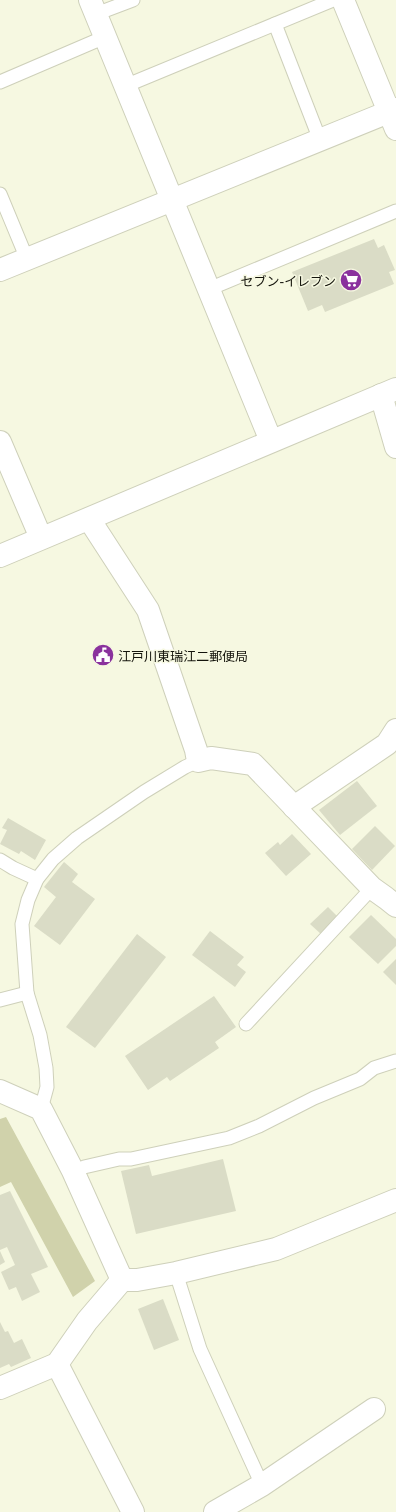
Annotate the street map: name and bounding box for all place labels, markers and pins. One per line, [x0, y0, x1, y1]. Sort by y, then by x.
supermarket icon: セブン-イレブン [338, 267, 364, 293]
place label: セブン-イレブン [240, 271, 336, 290]
public building icon: 江戸川東瑞江二郵便局 [90, 642, 116, 668]
place label: 江戸川東瑞江二郵便局 [118, 646, 248, 665]

